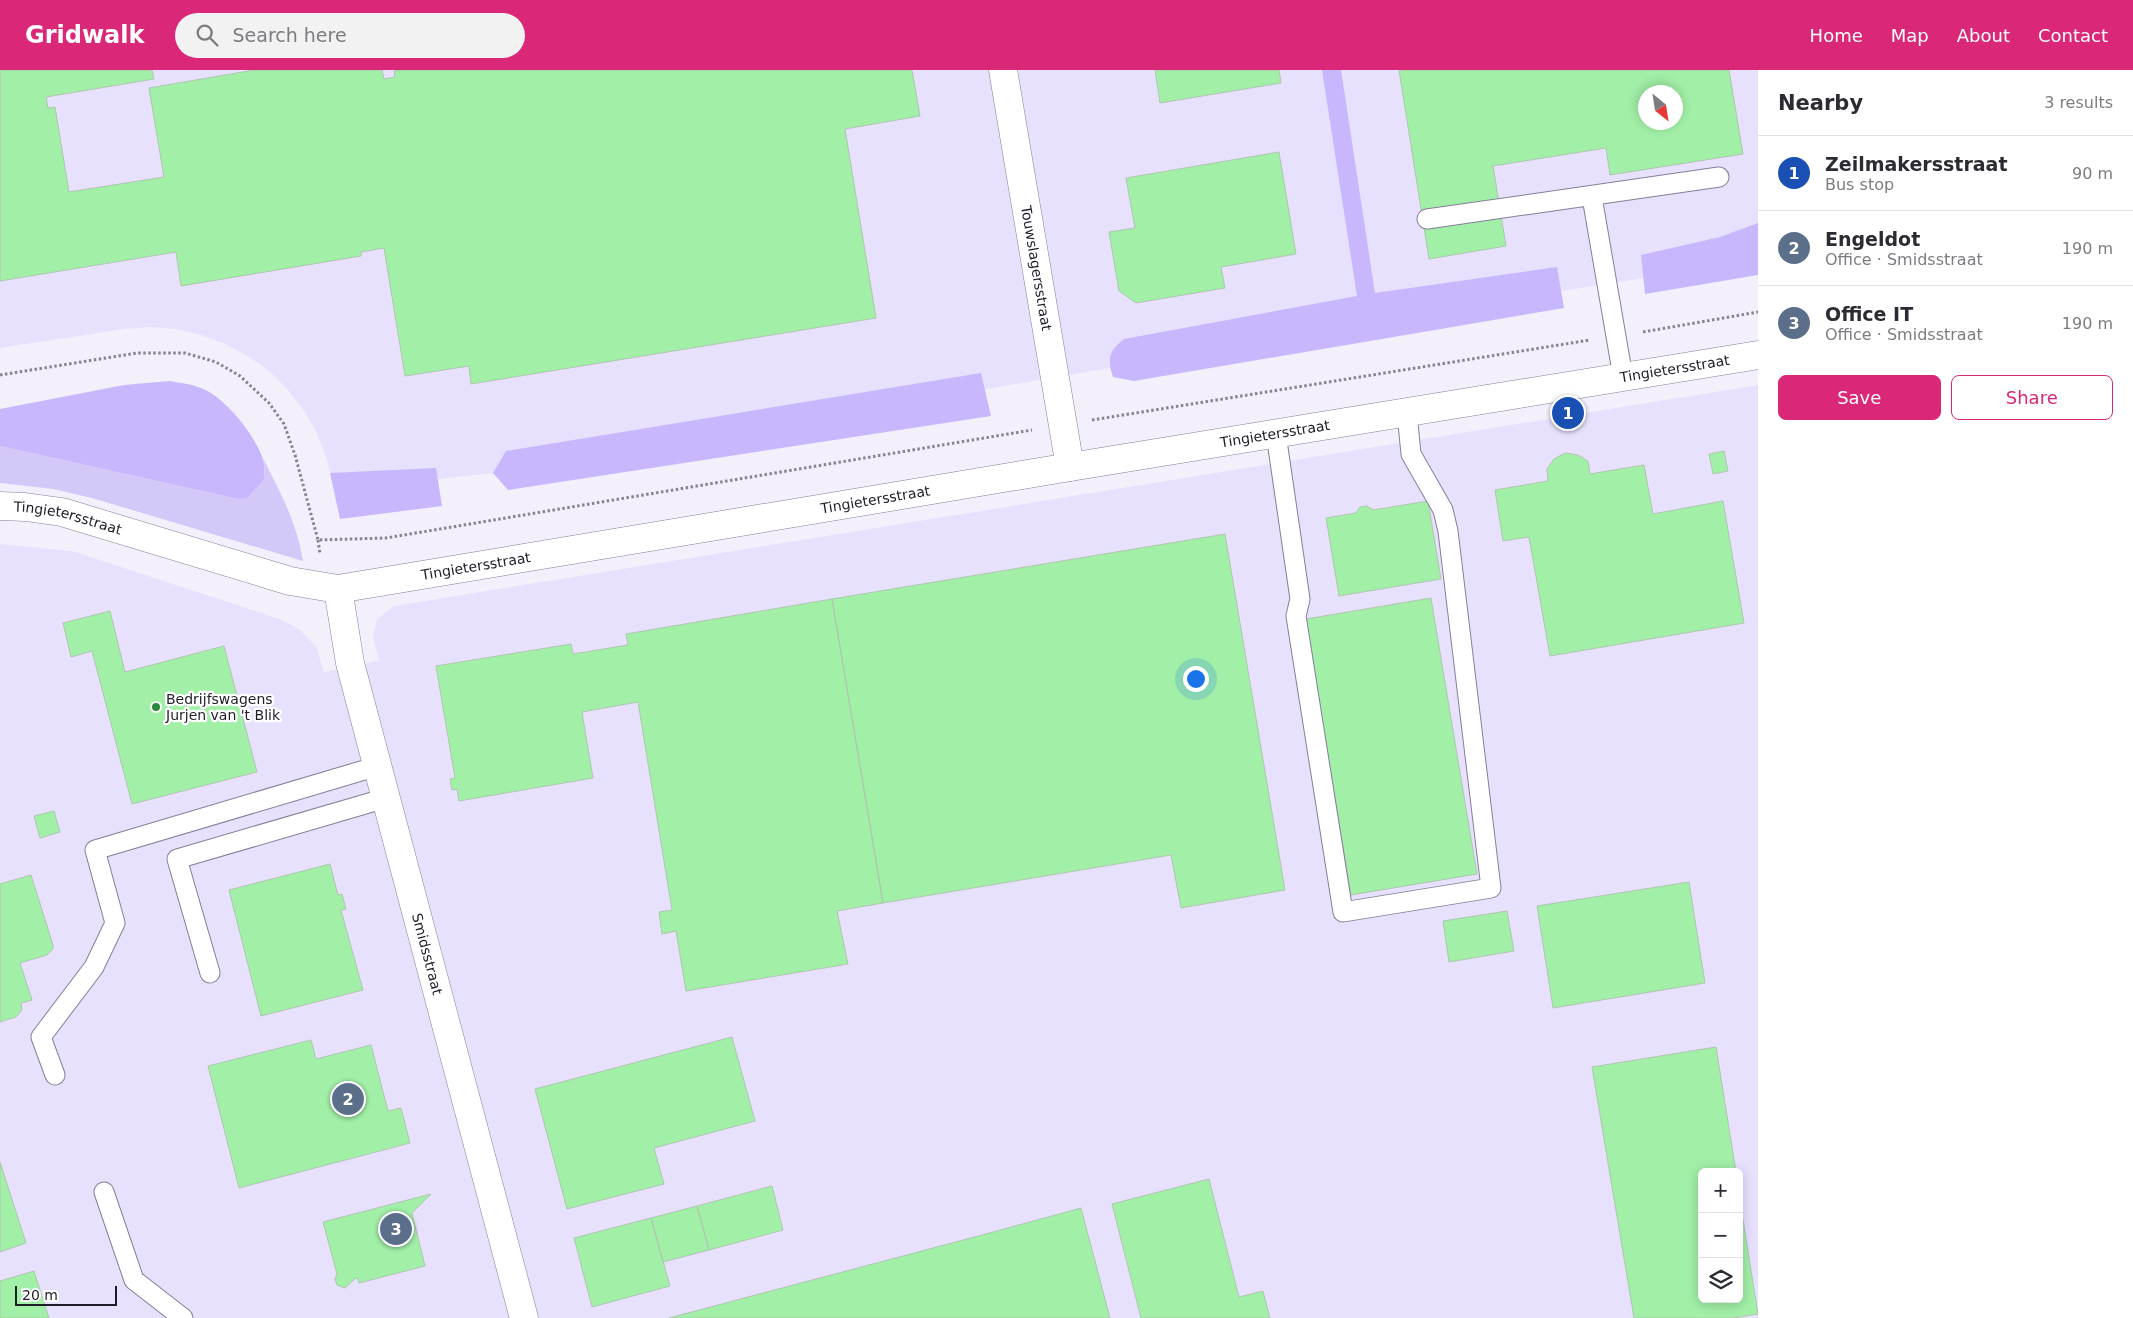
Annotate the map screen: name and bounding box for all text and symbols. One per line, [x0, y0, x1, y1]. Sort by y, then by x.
search box [175, 13, 525, 58]
text: Gridwalk [25, 21, 145, 49]
icon: search [193, 21, 221, 49]
text: Search here [233, 24, 347, 46]
text: Home [1810, 25, 1863, 46]
text: Map [1891, 25, 1929, 46]
text: About [1957, 25, 2010, 46]
text: Contact [2038, 25, 2108, 46]
north arrow [1638, 85, 1683, 130]
text: Nearby [1778, 91, 1863, 115]
text: 3 results [2044, 93, 2113, 112]
text: Zeilmakersstraat [1825, 153, 2008, 175]
text: 1 [1788, 164, 1800, 183]
text: 90 m [2072, 164, 2113, 183]
text: Bus stop [1825, 175, 1894, 194]
street label: Touwslagersstraat [1018, 203, 1055, 332]
text: Engeldot [1825, 228, 1920, 250]
text: 2 [1788, 239, 1800, 258]
text: 190 m [2062, 239, 2113, 258]
text: Office · Smidsstraat [1825, 250, 1983, 269]
text: Office IT [1825, 303, 1913, 325]
text: 3 [1788, 314, 1800, 333]
text: 190 m [2062, 314, 2113, 333]
text: Office · Smidsstraat [1825, 325, 1983, 344]
street label: Tingietersstraat [1618, 352, 1731, 386]
button: Save [1778, 375, 1941, 420]
button: Share [1951, 375, 2113, 420]
pin: 1 [1552, 394, 1584, 432]
street label: Tingietersstraat [1218, 417, 1331, 451]
street label: Tingietersstraat [818, 482, 932, 517]
street label: Tingietersstraat [12, 499, 124, 538]
street label: Tingietersstraat [419, 549, 532, 583]
your location [1183, 666, 1209, 692]
place label: Bedrijfswagens Jurjen van 't Blik [165, 691, 281, 723]
marker: Bedrijfswagens Jurjen van 't Blik [150, 701, 162, 713]
street label: Smidsstraat [409, 911, 446, 997]
pin: 2 [332, 1080, 364, 1118]
map controls [1698, 1168, 1743, 1303]
button: + [1698, 1168, 1743, 1213]
pin: 3 [380, 1210, 412, 1248]
button: − [1698, 1213, 1743, 1258]
button: layers [1698, 1258, 1743, 1303]
scale bar [15, 1283, 118, 1306]
text: 20 m [22, 1287, 58, 1303]

